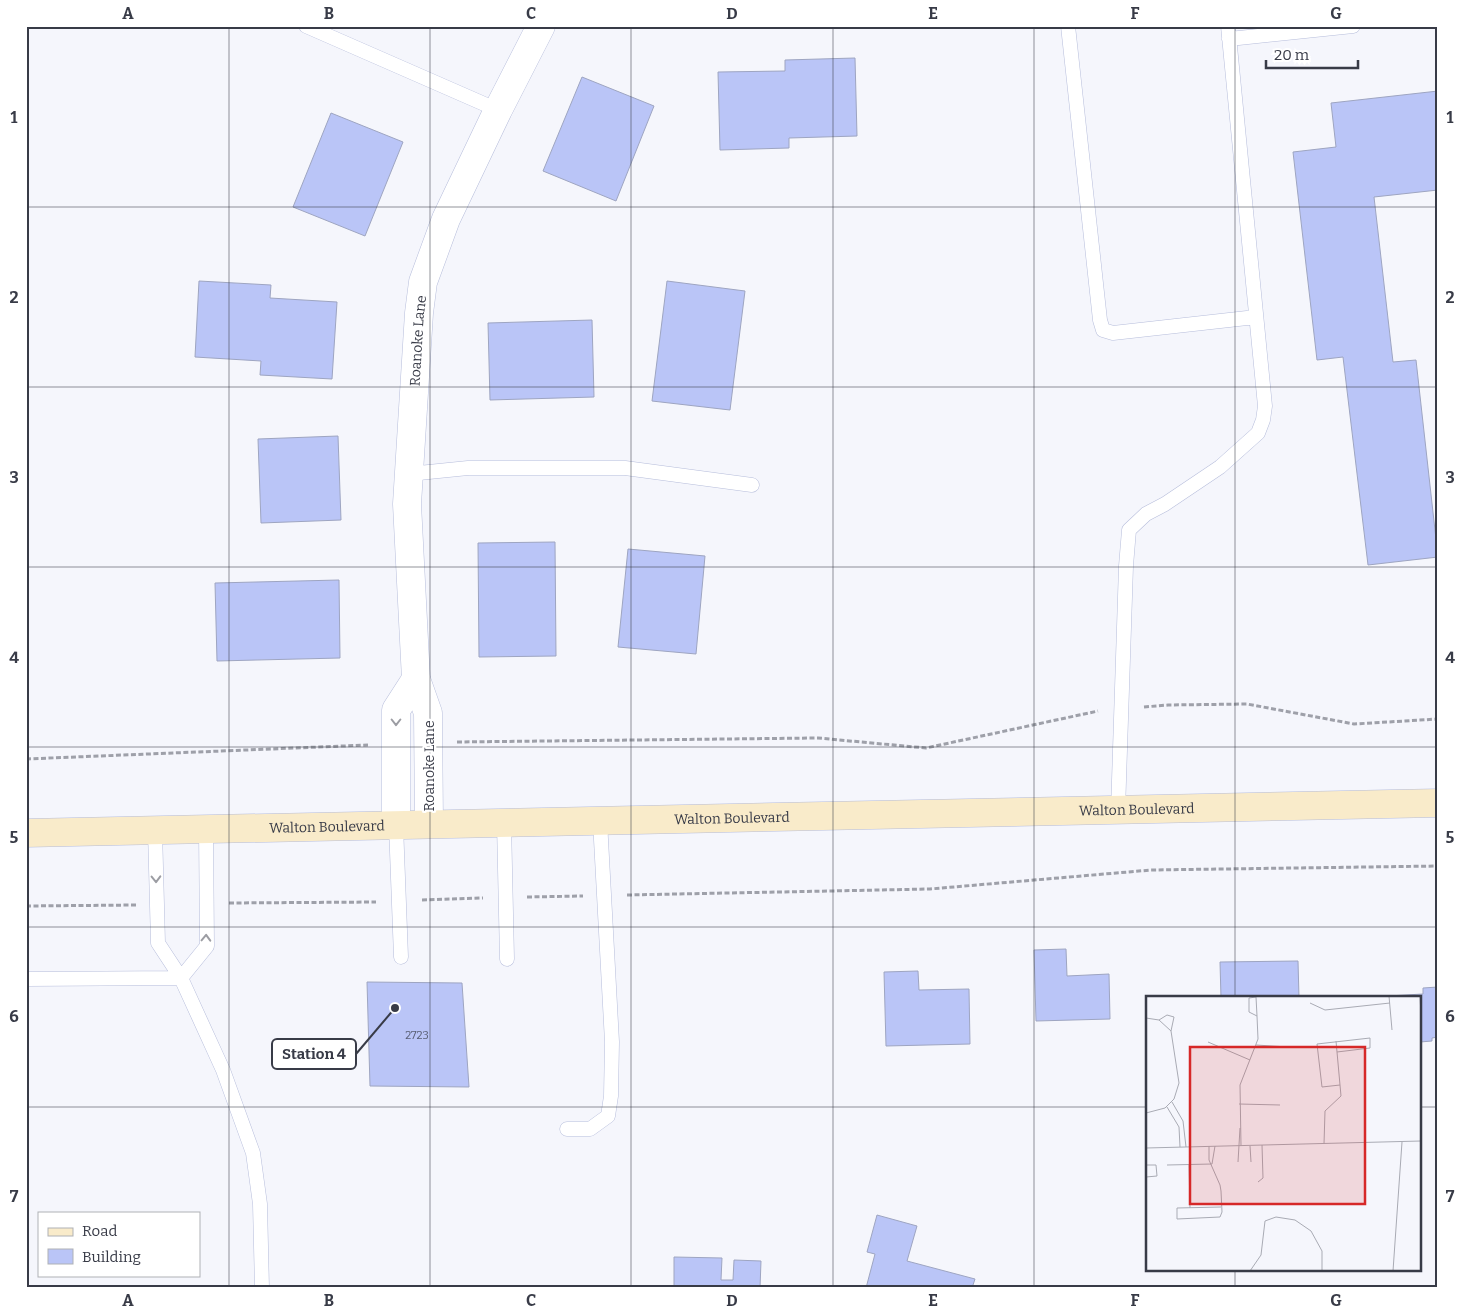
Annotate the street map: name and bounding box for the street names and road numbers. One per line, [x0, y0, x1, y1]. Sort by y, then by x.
street label: Roanoke Lane [406, 294, 430, 387]
street label: Roanoke Lane [421, 720, 438, 812]
street label: Walton Boulevard [1079, 800, 1195, 819]
street label: Walton Boulevard [674, 808, 790, 828]
street label: Walton Boulevard [269, 817, 385, 836]

